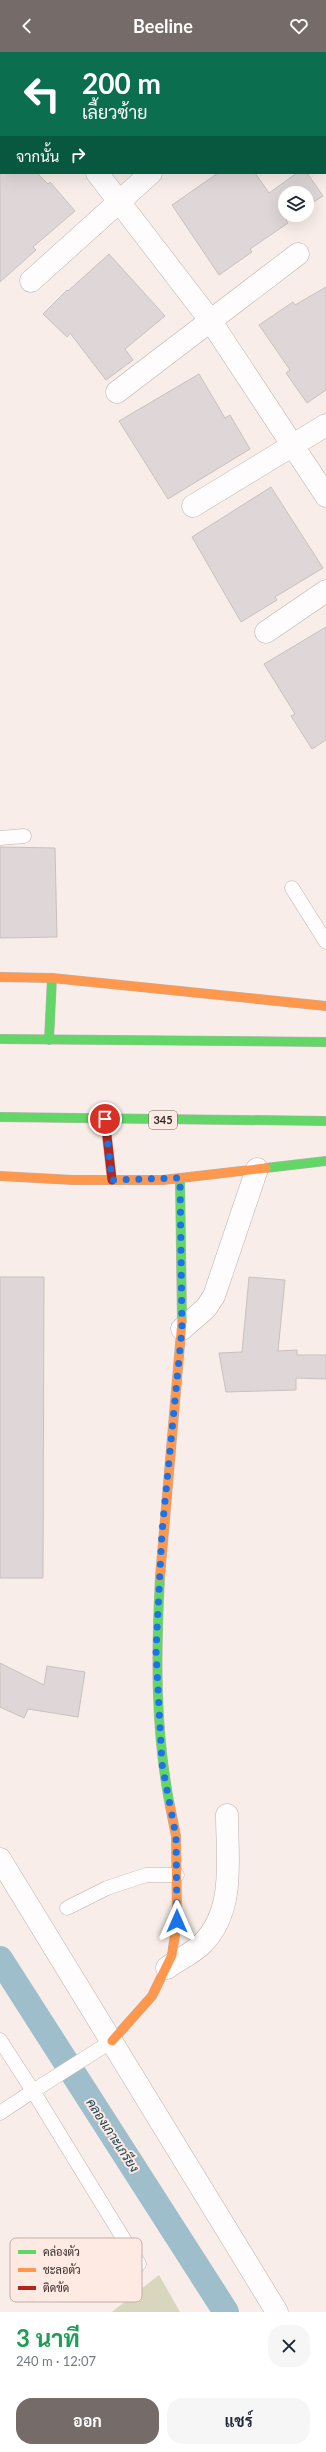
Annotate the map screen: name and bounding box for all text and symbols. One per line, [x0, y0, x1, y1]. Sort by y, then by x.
icon: back [16, 15, 38, 37]
text: Beeline [133, 15, 193, 37]
icon: heart [288, 15, 310, 37]
text: 200 m [82, 66, 161, 100]
icon: left [16, 68, 68, 120]
text: เลี้ยวซ้าย [82, 101, 148, 123]
icon: right [67, 144, 89, 166]
text: จากนั้น [16, 147, 59, 165]
map controls [278, 186, 314, 222]
button: layers [278, 186, 314, 222]
pin [88, 1102, 122, 1136]
icon: arrive [94, 1108, 116, 1130]
road number: 345 [149, 1111, 177, 1129]
position arrow [156, 1900, 198, 1942]
water label: คลองเกาะเกรียง [83, 2095, 144, 2175]
legend [10, 2238, 142, 2302]
text: คล่องตัว [43, 2245, 80, 2258]
text: ชะลอตัว [43, 2263, 81, 2276]
text: ติดขัด [43, 2281, 69, 2294]
text: 3 นาที [16, 2323, 80, 2352]
button: close [268, 2325, 310, 2367]
text: 240 m · 12:07 [16, 2353, 96, 2369]
button: ออก [16, 2398, 159, 2444]
button: แชร์ [167, 2398, 310, 2444]

